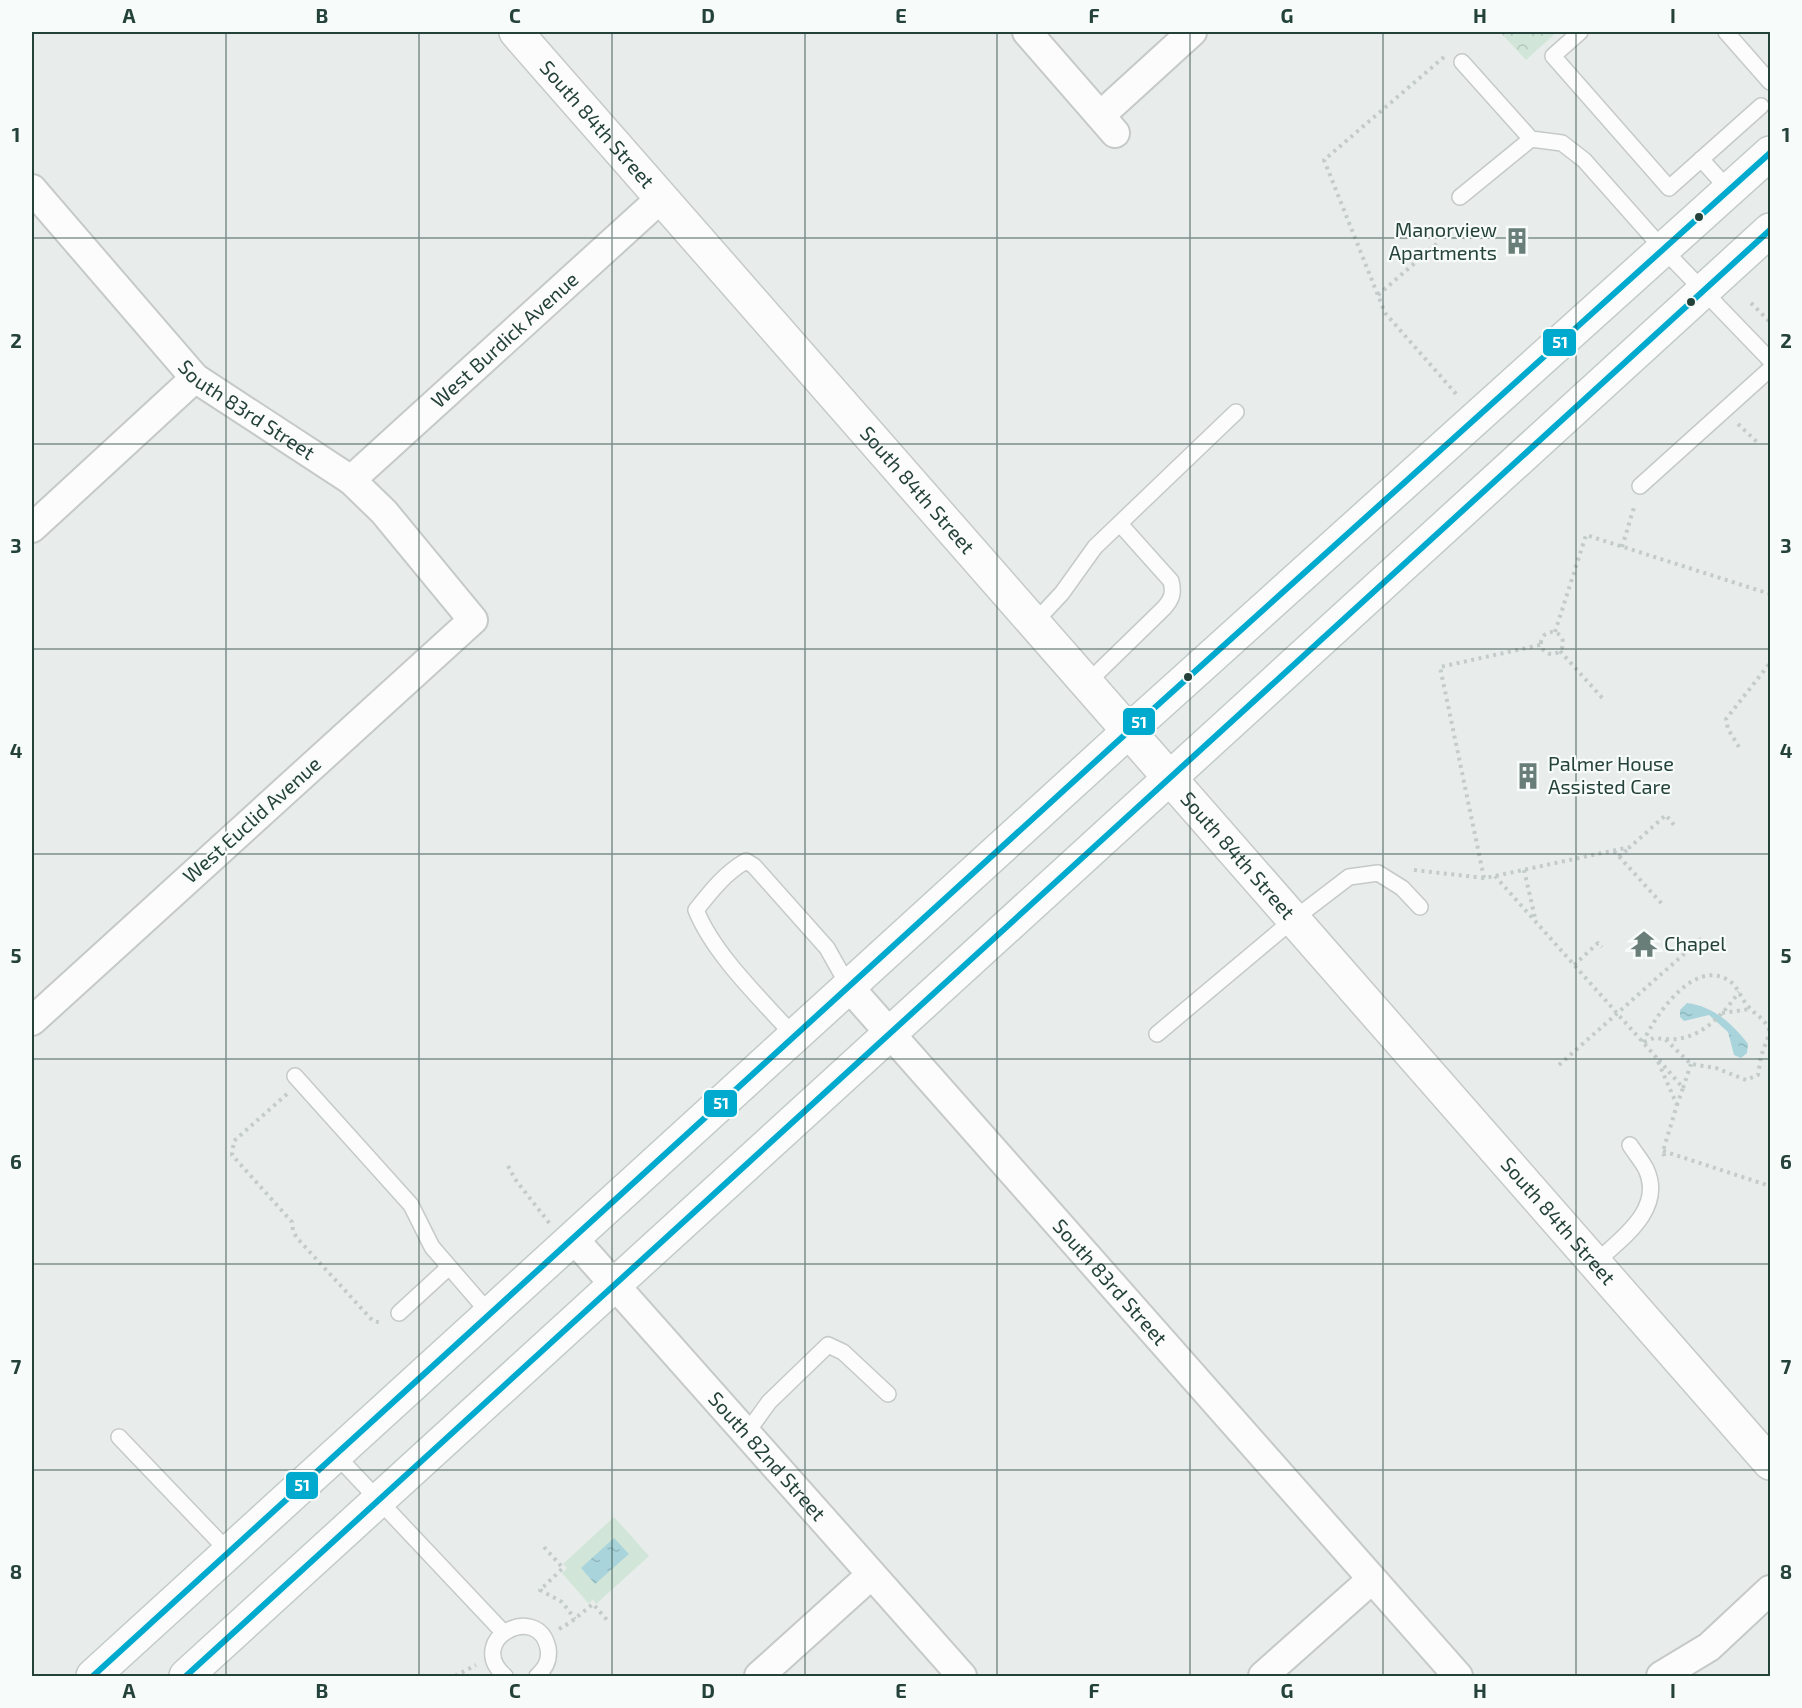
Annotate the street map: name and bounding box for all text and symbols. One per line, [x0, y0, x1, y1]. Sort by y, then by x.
text: A [122, 3, 136, 27]
text: B [316, 3, 328, 27]
text: C [509, 3, 521, 27]
text: D [701, 3, 715, 27]
text: E [895, 3, 907, 27]
text: F [1088, 3, 1100, 27]
text: G [1281, 3, 1293, 27]
text: H [1473, 3, 1487, 27]
text: I [1670, 3, 1676, 27]
street label: South 84th Street [536, 55, 660, 193]
text: 1 [12, 122, 20, 146]
text: 1 [1782, 122, 1790, 146]
unlabelled marker [1693, 211, 1705, 223]
place label: Manorview Apartments [1389, 217, 1497, 264]
building icon: Manorview Apartments [1502, 226, 1532, 256]
street label: West Burdick Avenue [426, 266, 583, 412]
unlabelled marker [1685, 296, 1697, 308]
text: 2 [10, 328, 22, 352]
line badge: 51 [1542, 328, 1577, 357]
text: 2 [1780, 328, 1792, 352]
text: 51 [1552, 332, 1568, 351]
street label: South 83rd Street [174, 355, 320, 464]
street label: South 84th Street [856, 421, 981, 558]
text: 3 [10, 533, 22, 557]
text: 3 [1780, 533, 1792, 557]
unlabelled marker [1182, 671, 1194, 683]
line badge: 51 [1122, 707, 1156, 736]
text: 51 [1131, 712, 1147, 731]
text: 4 [10, 738, 23, 762]
text: 4 [1780, 738, 1793, 762]
street label: West Euclid Avenue [177, 751, 325, 888]
place label: Palmer House Assisted Care [1548, 751, 1674, 798]
building icon: Palmer House Assisted Care [1513, 761, 1543, 791]
street label: South 84th Street [1176, 786, 1301, 924]
temple icon: Chapel [1629, 929, 1659, 959]
place label: Chapel [1664, 931, 1726, 955]
text: 5 [10, 943, 22, 967]
text: 5 [1780, 943, 1792, 967]
line badge: 51 [703, 1089, 738, 1118]
text: 51 [713, 1093, 729, 1112]
text: 6 [10, 1149, 22, 1173]
text: 6 [1780, 1149, 1792, 1173]
street label: South 84th Street [1496, 1152, 1621, 1289]
street label: South 83rd Street [1049, 1214, 1173, 1350]
text: 7 [11, 1354, 22, 1378]
text: 7 [1781, 1354, 1792, 1378]
street label: South 82nd Street [704, 1386, 831, 1525]
line badge: 51 [285, 1471, 319, 1500]
text: 51 [294, 1475, 310, 1494]
text: 8 [10, 1559, 22, 1583]
text: 8 [1780, 1559, 1792, 1583]
text: A [122, 1678, 136, 1702]
text: B [316, 1678, 328, 1702]
text: C [509, 1678, 521, 1702]
text: D [701, 1678, 715, 1702]
text: E [895, 1678, 907, 1702]
text: F [1088, 1678, 1100, 1702]
text: G [1281, 1678, 1293, 1702]
text: H [1473, 1678, 1487, 1702]
text: I [1670, 1678, 1676, 1702]

